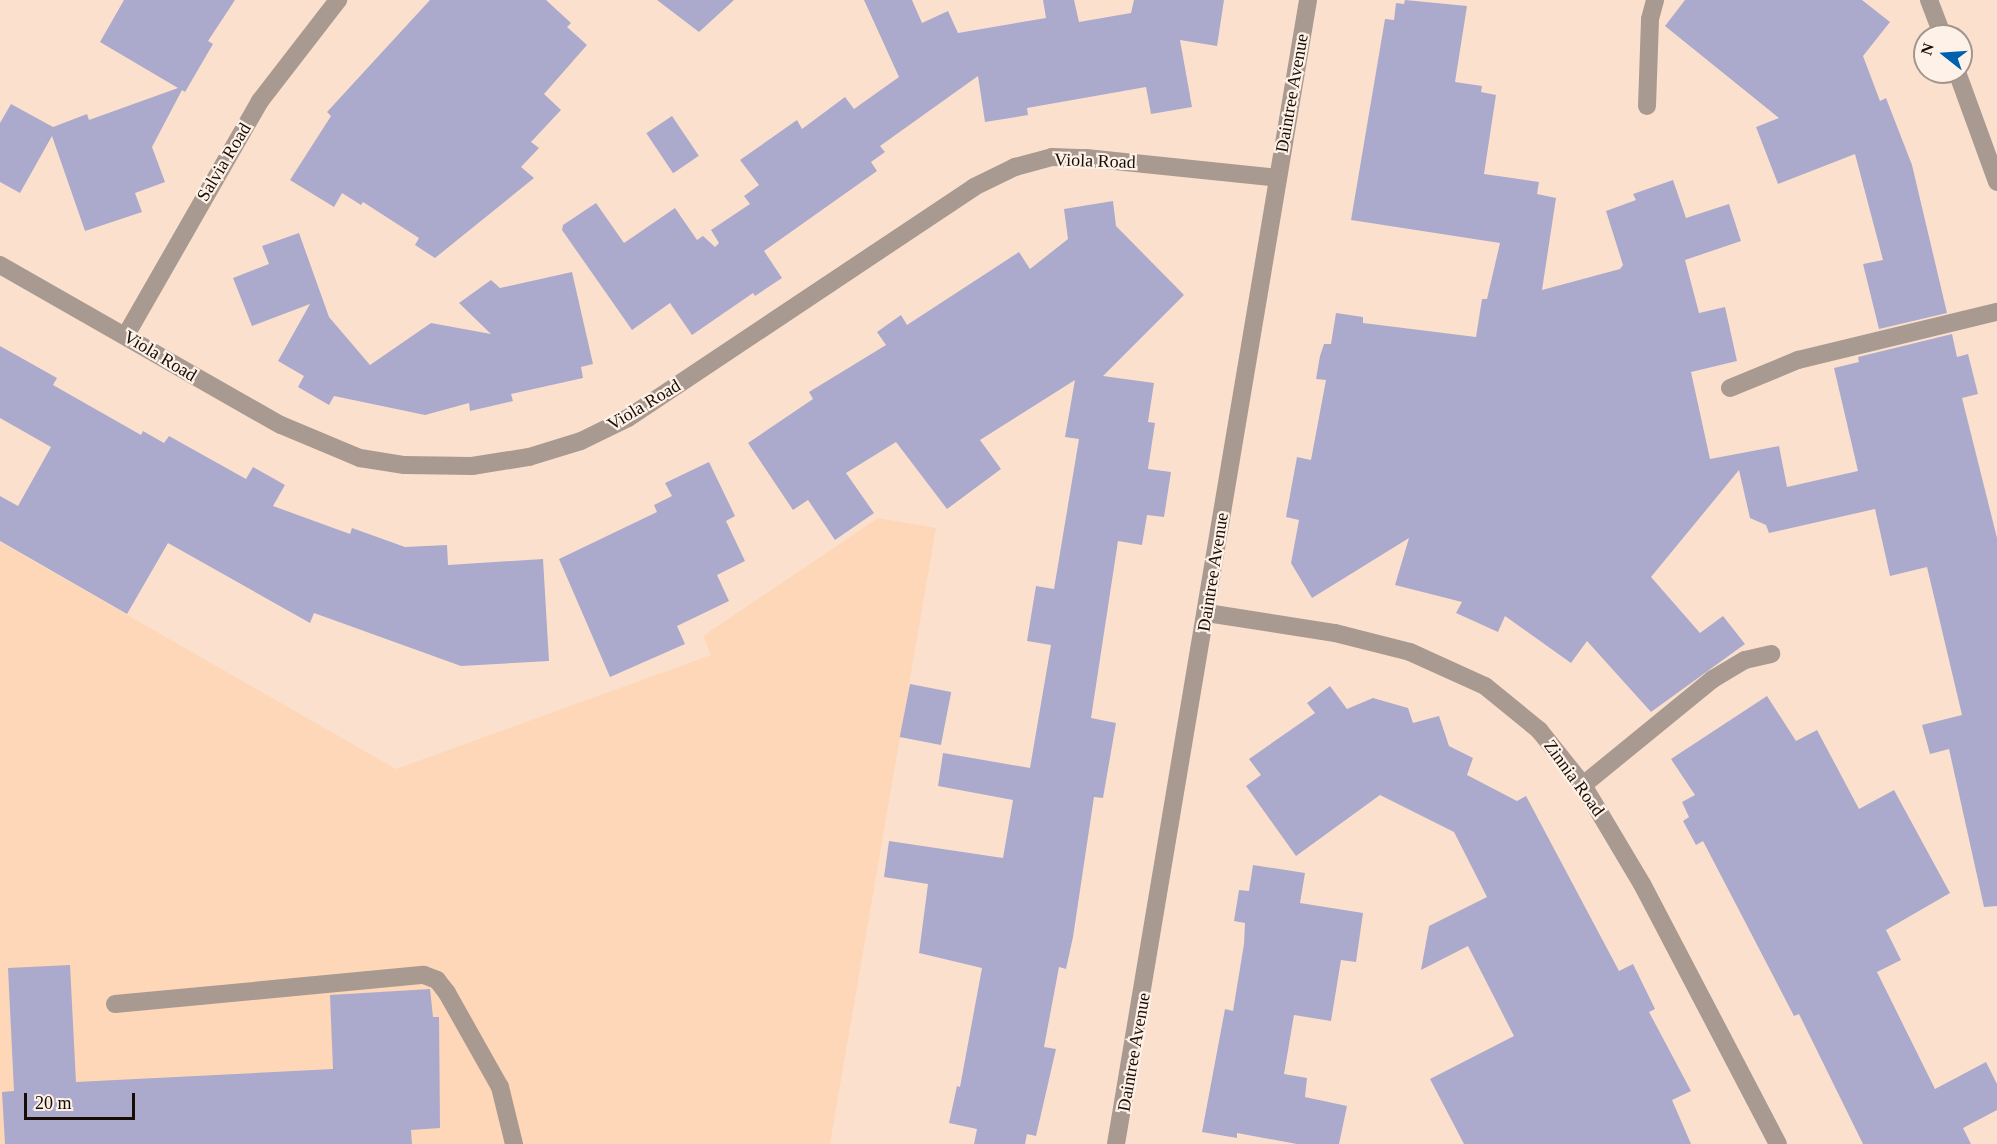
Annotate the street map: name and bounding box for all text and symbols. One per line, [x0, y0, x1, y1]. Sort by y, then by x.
north arrow [1913, 24, 1973, 84]
street label: Daintree Avenue [1271, 31, 1313, 155]
text: N [1917, 41, 1937, 57]
street label: Salvia Road [192, 119, 256, 205]
street label: Viola Road [1054, 149, 1136, 173]
street label: Viola Road [120, 326, 200, 386]
street label: Viola Road [604, 375, 684, 435]
street label: Daintree Avenue [1193, 511, 1233, 633]
street label: Zinnia Road [1539, 735, 1609, 821]
street label: Daintree Avenue [1113, 990, 1155, 1114]
scale bar [27, 1081, 138, 1119]
text: 20 m [35, 1093, 72, 1113]

